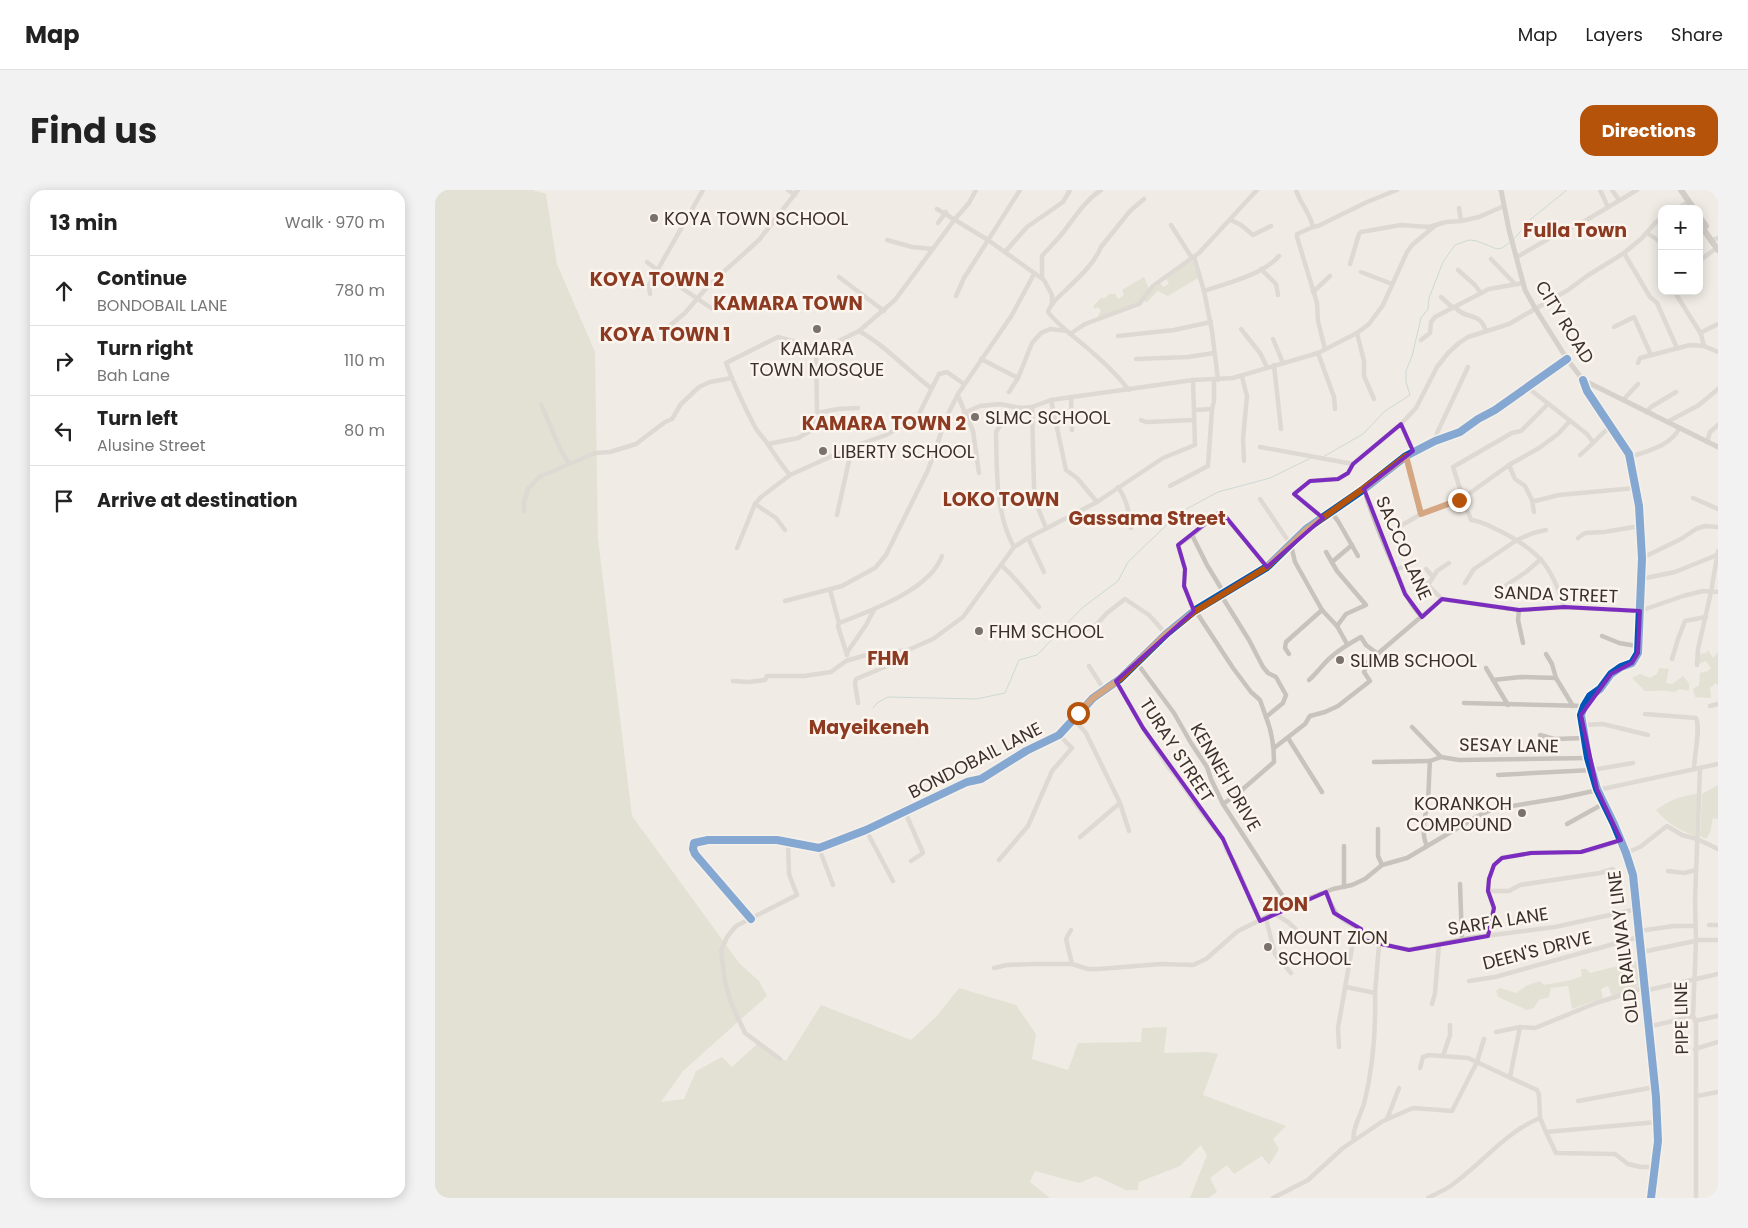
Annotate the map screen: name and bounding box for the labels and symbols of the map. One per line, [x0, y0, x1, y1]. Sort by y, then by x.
place label: KOYA TOWN SCHOOL [664, 206, 849, 231]
marker: KOYA TOWN SCHOOL [648, 212, 660, 224]
district label: Fulla Town [1523, 217, 1627, 244]
district label: KOYA TOWN 2 [590, 266, 724, 293]
street label: CITY ROAD [1530, 276, 1600, 368]
district label: KAMARA TOWN [713, 290, 863, 317]
district label: KOYA TOWN 1 [600, 321, 730, 348]
marker: KAMARA TOWN MOSQUE [811, 323, 823, 335]
place label: KAMARA TOWN MOSQUE [750, 336, 884, 382]
place label: SLMC SCHOOL [985, 405, 1111, 430]
district label: KAMARA TOWN 2 [802, 410, 966, 437]
marker: SLMC SCHOOL [969, 411, 981, 423]
place label: LIBERTY SCHOOL [833, 439, 975, 464]
marker: LIBERTY SCHOOL [817, 445, 829, 457]
district label: LOKO TOWN [943, 486, 1059, 513]
route end [1448, 489, 1471, 512]
street label: SACCO LANE [1370, 492, 1438, 604]
district label: Gassama Street [1068, 505, 1226, 532]
street label: SANDA STREET [1493, 579, 1619, 609]
place label: FHM SCHOOL [989, 619, 1104, 644]
marker: FHM SCHOOL [973, 625, 985, 637]
district label: FHM [867, 645, 909, 672]
place label: SLIMB SCHOOL [1350, 648, 1477, 673]
marker: SLIMB SCHOOL [1334, 654, 1346, 666]
street label: TURAY STREET [1134, 693, 1220, 807]
route start [1067, 702, 1090, 725]
district label: Mayeikeneh [809, 714, 929, 741]
street label: BONDOBAIL LANE [904, 716, 1046, 804]
street label: KENNEH DRIVE [1185, 718, 1267, 836]
street label: SESAY LANE [1459, 732, 1559, 758]
place label: KORANKOH COMPOUND [1406, 791, 1512, 837]
marker: KORANKOH COMPOUND [1516, 807, 1528, 819]
street label: OLD RAILWAY LINE [1601, 869, 1645, 1025]
district label: ZION [1262, 891, 1308, 918]
street label: SARFA LANE [1446, 901, 1550, 941]
street label: DEEN'S DRIVE [1480, 924, 1594, 976]
place label: MOUNT ZION SCHOOL [1278, 925, 1388, 971]
marker: MOUNT ZION SCHOOL [1262, 941, 1274, 953]
street label: PIPE LINE [1668, 981, 1694, 1055]

